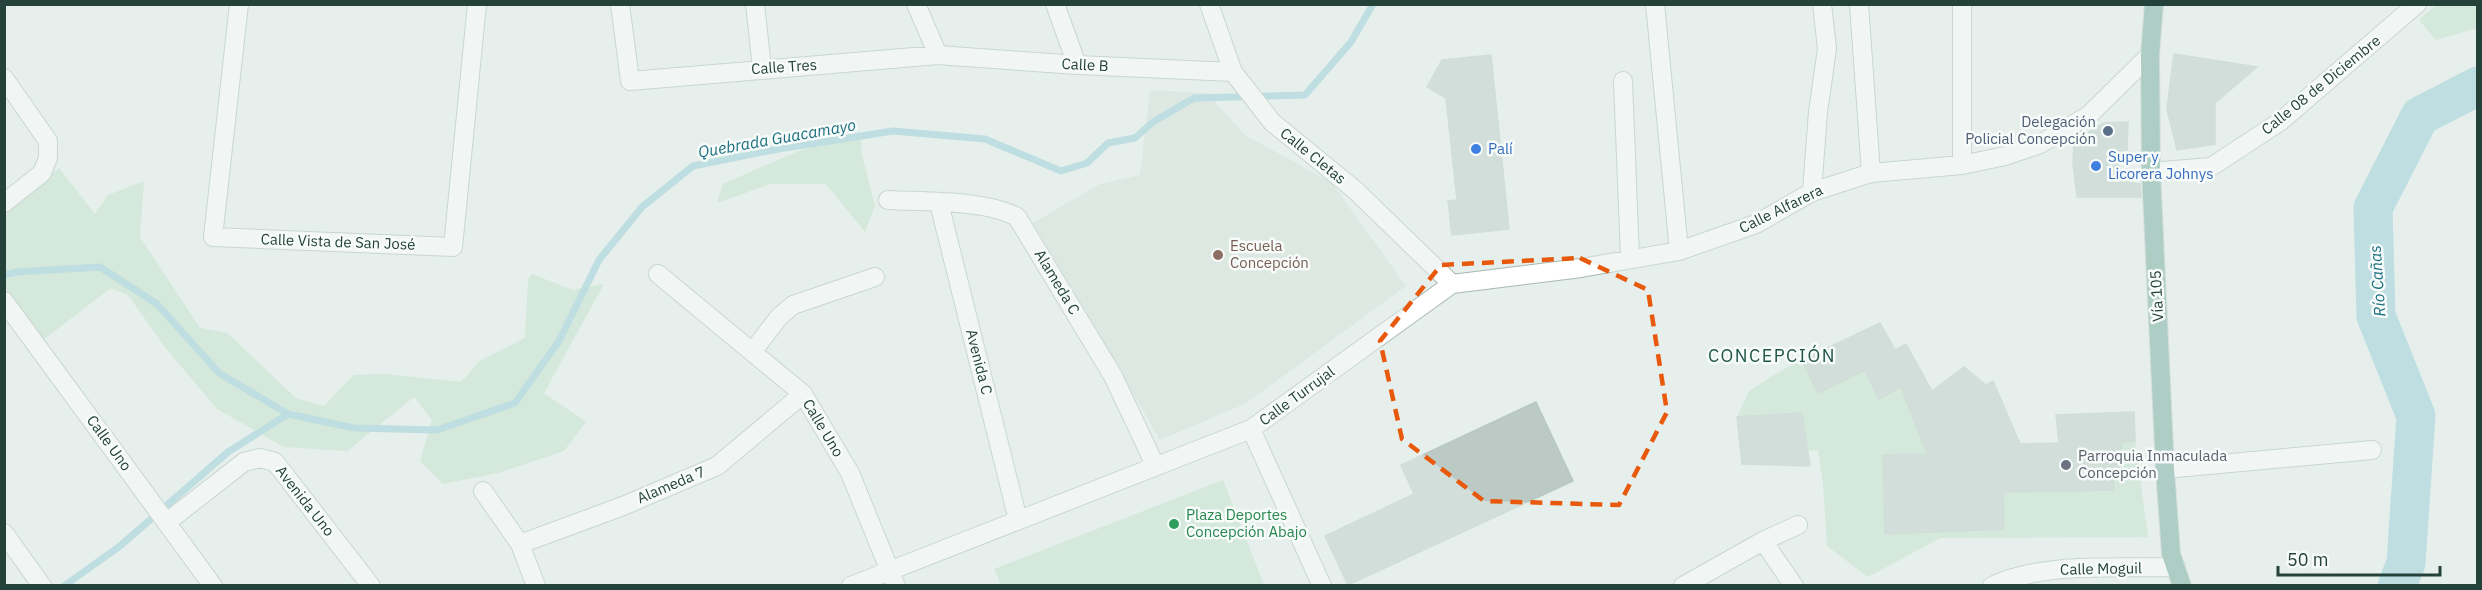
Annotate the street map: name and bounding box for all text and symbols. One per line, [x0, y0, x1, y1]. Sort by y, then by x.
street label: Calle 08 de Diciembre [2257, 31, 2384, 139]
street label: Calle B [1061, 54, 1109, 75]
street label: Calle Tres [750, 55, 818, 78]
place label: Delegación Policial Concepción [1965, 112, 2096, 148]
water label: Quebrada Guacamayo [697, 114, 858, 162]
street label: Calle Cletas [1276, 123, 1350, 188]
marker: Delegación Policial Concepción [2101, 124, 2115, 138]
place label: Palí [1488, 139, 1513, 158]
marker: Palí [1469, 142, 1483, 156]
place label: Super y Licorera Johnys [2108, 147, 2213, 183]
marker: Super y Licorera Johnys [2089, 159, 2103, 173]
street label: Calle Alfarera [1736, 180, 1826, 237]
street label: Calle Vista de San José [260, 229, 416, 254]
place label: Escuela Concepción [1230, 236, 1309, 272]
water label: Río Cañas [2365, 245, 2389, 317]
street label: Alameda C [1031, 246, 1084, 318]
marker: Escuela Concepción [1211, 248, 1225, 262]
street label: Vía 105 [2146, 270, 2167, 322]
street label: Avenida C [962, 327, 997, 397]
district label: CONCEPCIÓN [1708, 344, 1836, 367]
street label: Calle Turrujal [1255, 362, 1338, 429]
street label: Calle Uno [799, 395, 848, 460]
street label: Calle Uno [83, 411, 136, 474]
place label: Parroquia Inmaculada Concepción [2078, 446, 2227, 482]
marker: Parroquia Inmaculada Concepción [2059, 458, 2073, 472]
street label: Avenida Uno [272, 462, 339, 540]
street label: Alameda 7 [634, 462, 708, 507]
place label: Plaza Deportes Concepción Abajo [1186, 505, 1307, 541]
marker: Plaza Deportes Concepción Abajo [1167, 517, 1181, 531]
scale bar [2278, 539, 2440, 577]
text: 50 m [2287, 548, 2329, 571]
street label: Calle Moguil [2060, 558, 2142, 579]

